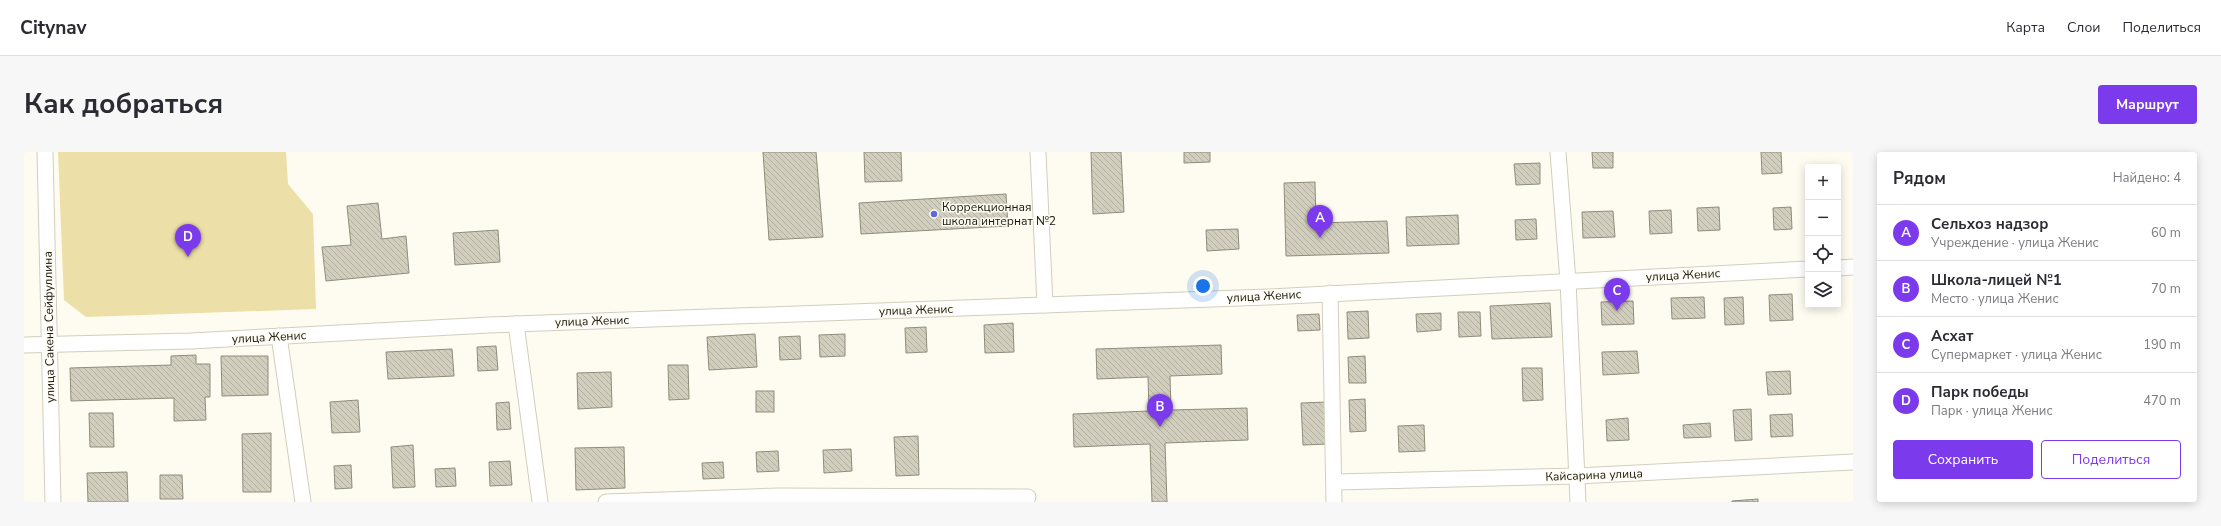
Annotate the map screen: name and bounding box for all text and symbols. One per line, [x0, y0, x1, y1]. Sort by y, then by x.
text: Citynav [20, 15, 87, 41]
text: Карта [2006, 18, 2045, 37]
text: Слои [2067, 18, 2101, 37]
text: Поделиться [2123, 18, 2201, 37]
text: Как добраться [24, 85, 223, 123]
button: Маршрут [2098, 85, 2197, 124]
map controls [1805, 164, 1841, 308]
button: + [1805, 164, 1841, 200]
text: Рядом [1893, 167, 1946, 190]
text: Найдено: 4 [2113, 169, 2181, 187]
place label: Коррекционная школа интернат №2 [942, 199, 1056, 229]
button: − [1805, 200, 1841, 236]
pin: A [1307, 205, 1333, 238]
marker: Коррекционная школа интернат №2 [929, 209, 939, 219]
text: Сельхоз надзор [1931, 214, 2048, 234]
pin: D [175, 224, 201, 257]
text: A [1901, 224, 1911, 242]
text: 60 m [2151, 224, 2181, 242]
text: Учреждение · улица Женис [1931, 234, 2099, 252]
button: locate [1805, 236, 1841, 272]
street label: улица Сакена Сейфуллина [40, 251, 58, 403]
street label: улица Женис [1645, 265, 1721, 285]
text: Школа-лицей №1 [1931, 270, 2062, 290]
button: layers [1805, 272, 1841, 308]
your location [1193, 276, 1213, 296]
pin: C [1604, 278, 1630, 311]
text: B [1902, 280, 1910, 298]
text: 70 m [2151, 280, 2181, 298]
street label: улица Женис [1226, 286, 1302, 306]
text: Место · улица Женис [1931, 290, 2059, 308]
street label: улица Женис [879, 301, 954, 319]
street label: улица Женис [555, 312, 630, 330]
text: Асхат [1931, 326, 1973, 346]
street label: улица Женис [231, 327, 307, 347]
text: C [1902, 336, 1910, 354]
text: 190 m [2143, 336, 2181, 354]
text: Супермаркет · улица Женис [1931, 346, 2102, 364]
text: Парк победы [1931, 382, 2029, 402]
text: D [1901, 392, 1911, 410]
text: 470 m [2143, 392, 2181, 410]
pin: B [1147, 394, 1173, 427]
text: Парк · улица Женис [1931, 402, 2053, 420]
button: Сохранить [1893, 440, 2033, 479]
button: Поделиться [2041, 440, 2181, 479]
street label: Кайсарина улица [1545, 465, 1643, 485]

